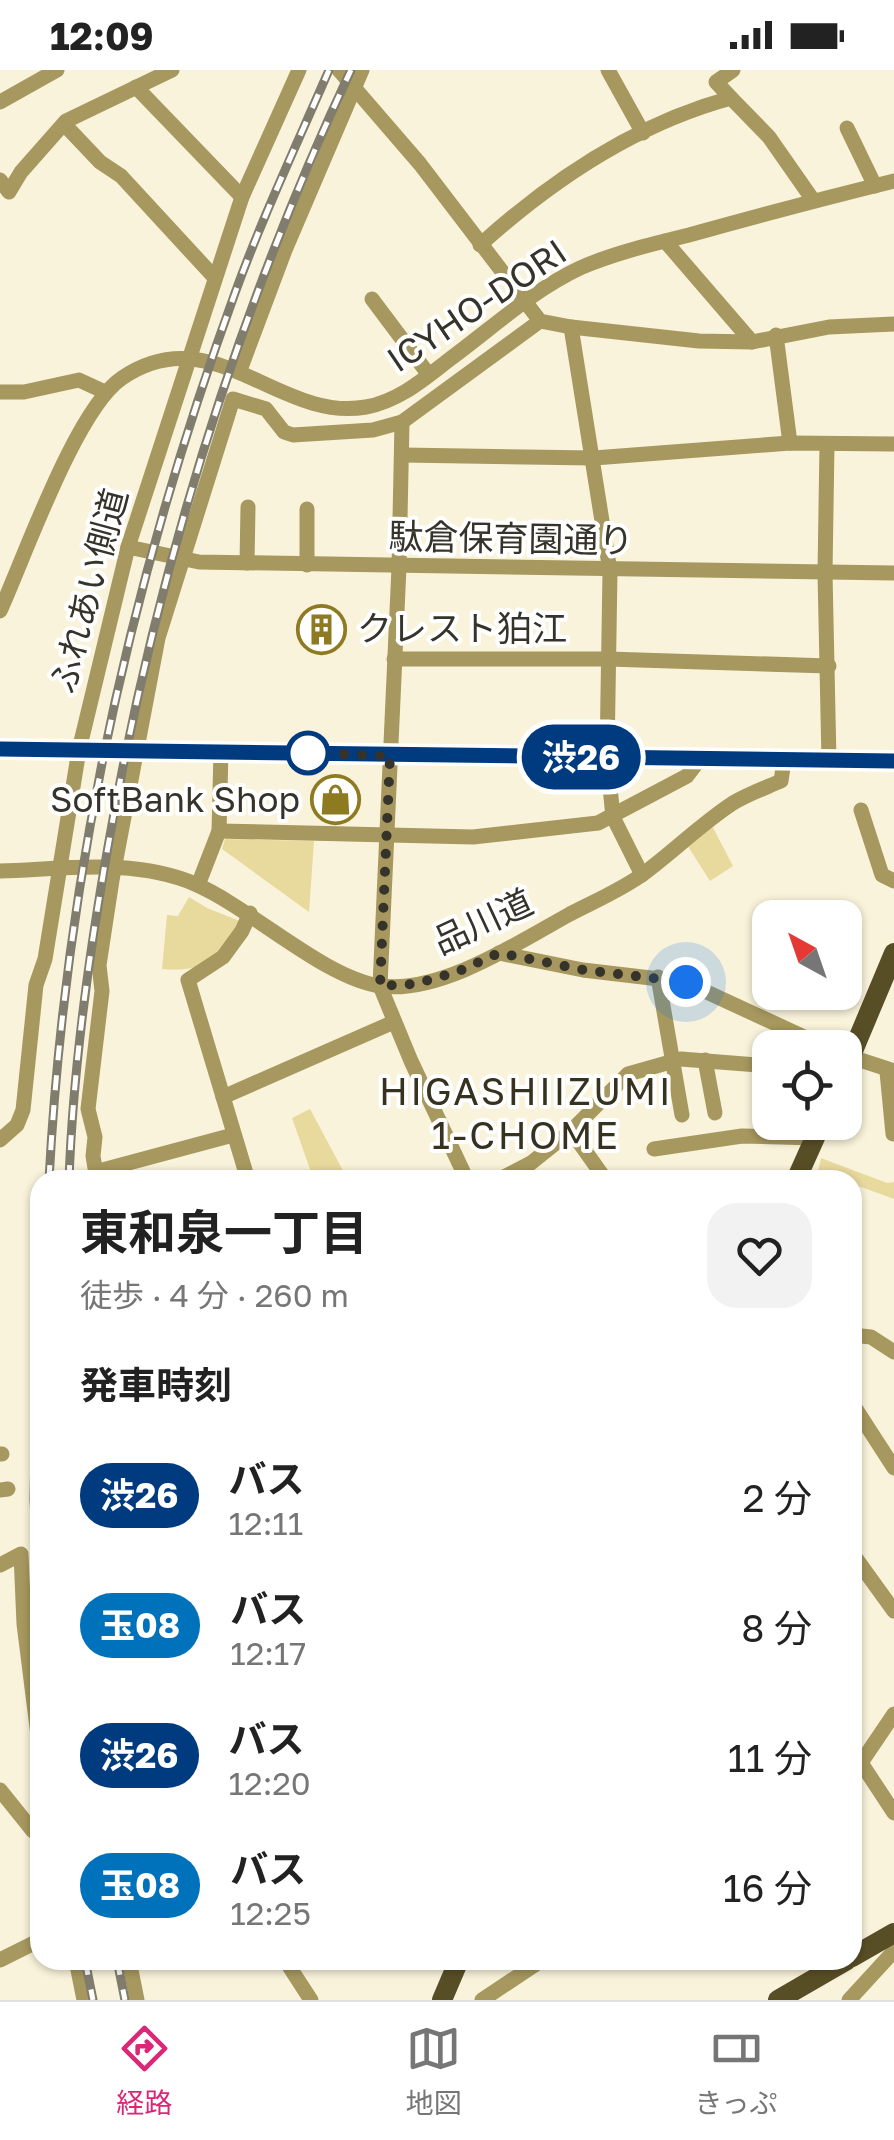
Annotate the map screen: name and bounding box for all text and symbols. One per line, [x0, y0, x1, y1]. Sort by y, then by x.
text: 12:09 [50, 13, 154, 58]
street label: ICYHO-DORI [379, 230, 574, 380]
street label: ふれあい側道 [41, 484, 135, 698]
street label: 駄倉保育園通り [388, 515, 634, 561]
building icon: クレスト狛江 [296, 603, 348, 655]
place label: クレスト狛江 [357, 607, 567, 649]
line badge: 渋26 [524, 724, 638, 790]
unlabelled marker [287, 732, 329, 774]
text: 渋26 [542, 736, 620, 778]
shop icon: SoftBank Shop [309, 774, 361, 826]
place label: SoftBank Shop [50, 778, 300, 820]
street label: 品川道 [426, 880, 539, 962]
north arrow [752, 900, 862, 1010]
map controls [752, 900, 862, 1140]
your location [661, 957, 711, 1007]
button: locate [752, 1030, 862, 1140]
district label: HIGASHIIZUMI 1-CHOME [379, 1068, 673, 1157]
text: 東和泉一丁目 [80, 1203, 368, 1261]
button: heart [707, 1203, 812, 1308]
text: 徒歩 · 4 分 · 260 m [80, 1276, 349, 1314]
text: 発車時刻 [80, 1362, 232, 1407]
text: バス [229, 1456, 305, 1501]
text: 渋26 [100, 1474, 179, 1516]
text: 2 分 [742, 1475, 812, 1520]
text: 12:11 [229, 1504, 303, 1542]
text: バス [230, 1586, 306, 1631]
text: 玉08 [100, 1604, 180, 1646]
text: 8 分 [741, 1605, 812, 1650]
text: 12:17 [230, 1634, 306, 1672]
text: バス [229, 1716, 305, 1761]
text: 渋26 [100, 1734, 179, 1776]
text: 11 分 [728, 1735, 812, 1780]
text: 12:20 [229, 1764, 311, 1802]
text: バス [230, 1846, 306, 1891]
text: 玉08 [100, 1864, 180, 1906]
text: 16 分 [723, 1865, 812, 1910]
text: 12:25 [230, 1894, 311, 1932]
tab: 経路 [117, 2021, 173, 2121]
tab: 地図 [406, 2021, 462, 2121]
tab: きっぷ [695, 2021, 777, 2121]

